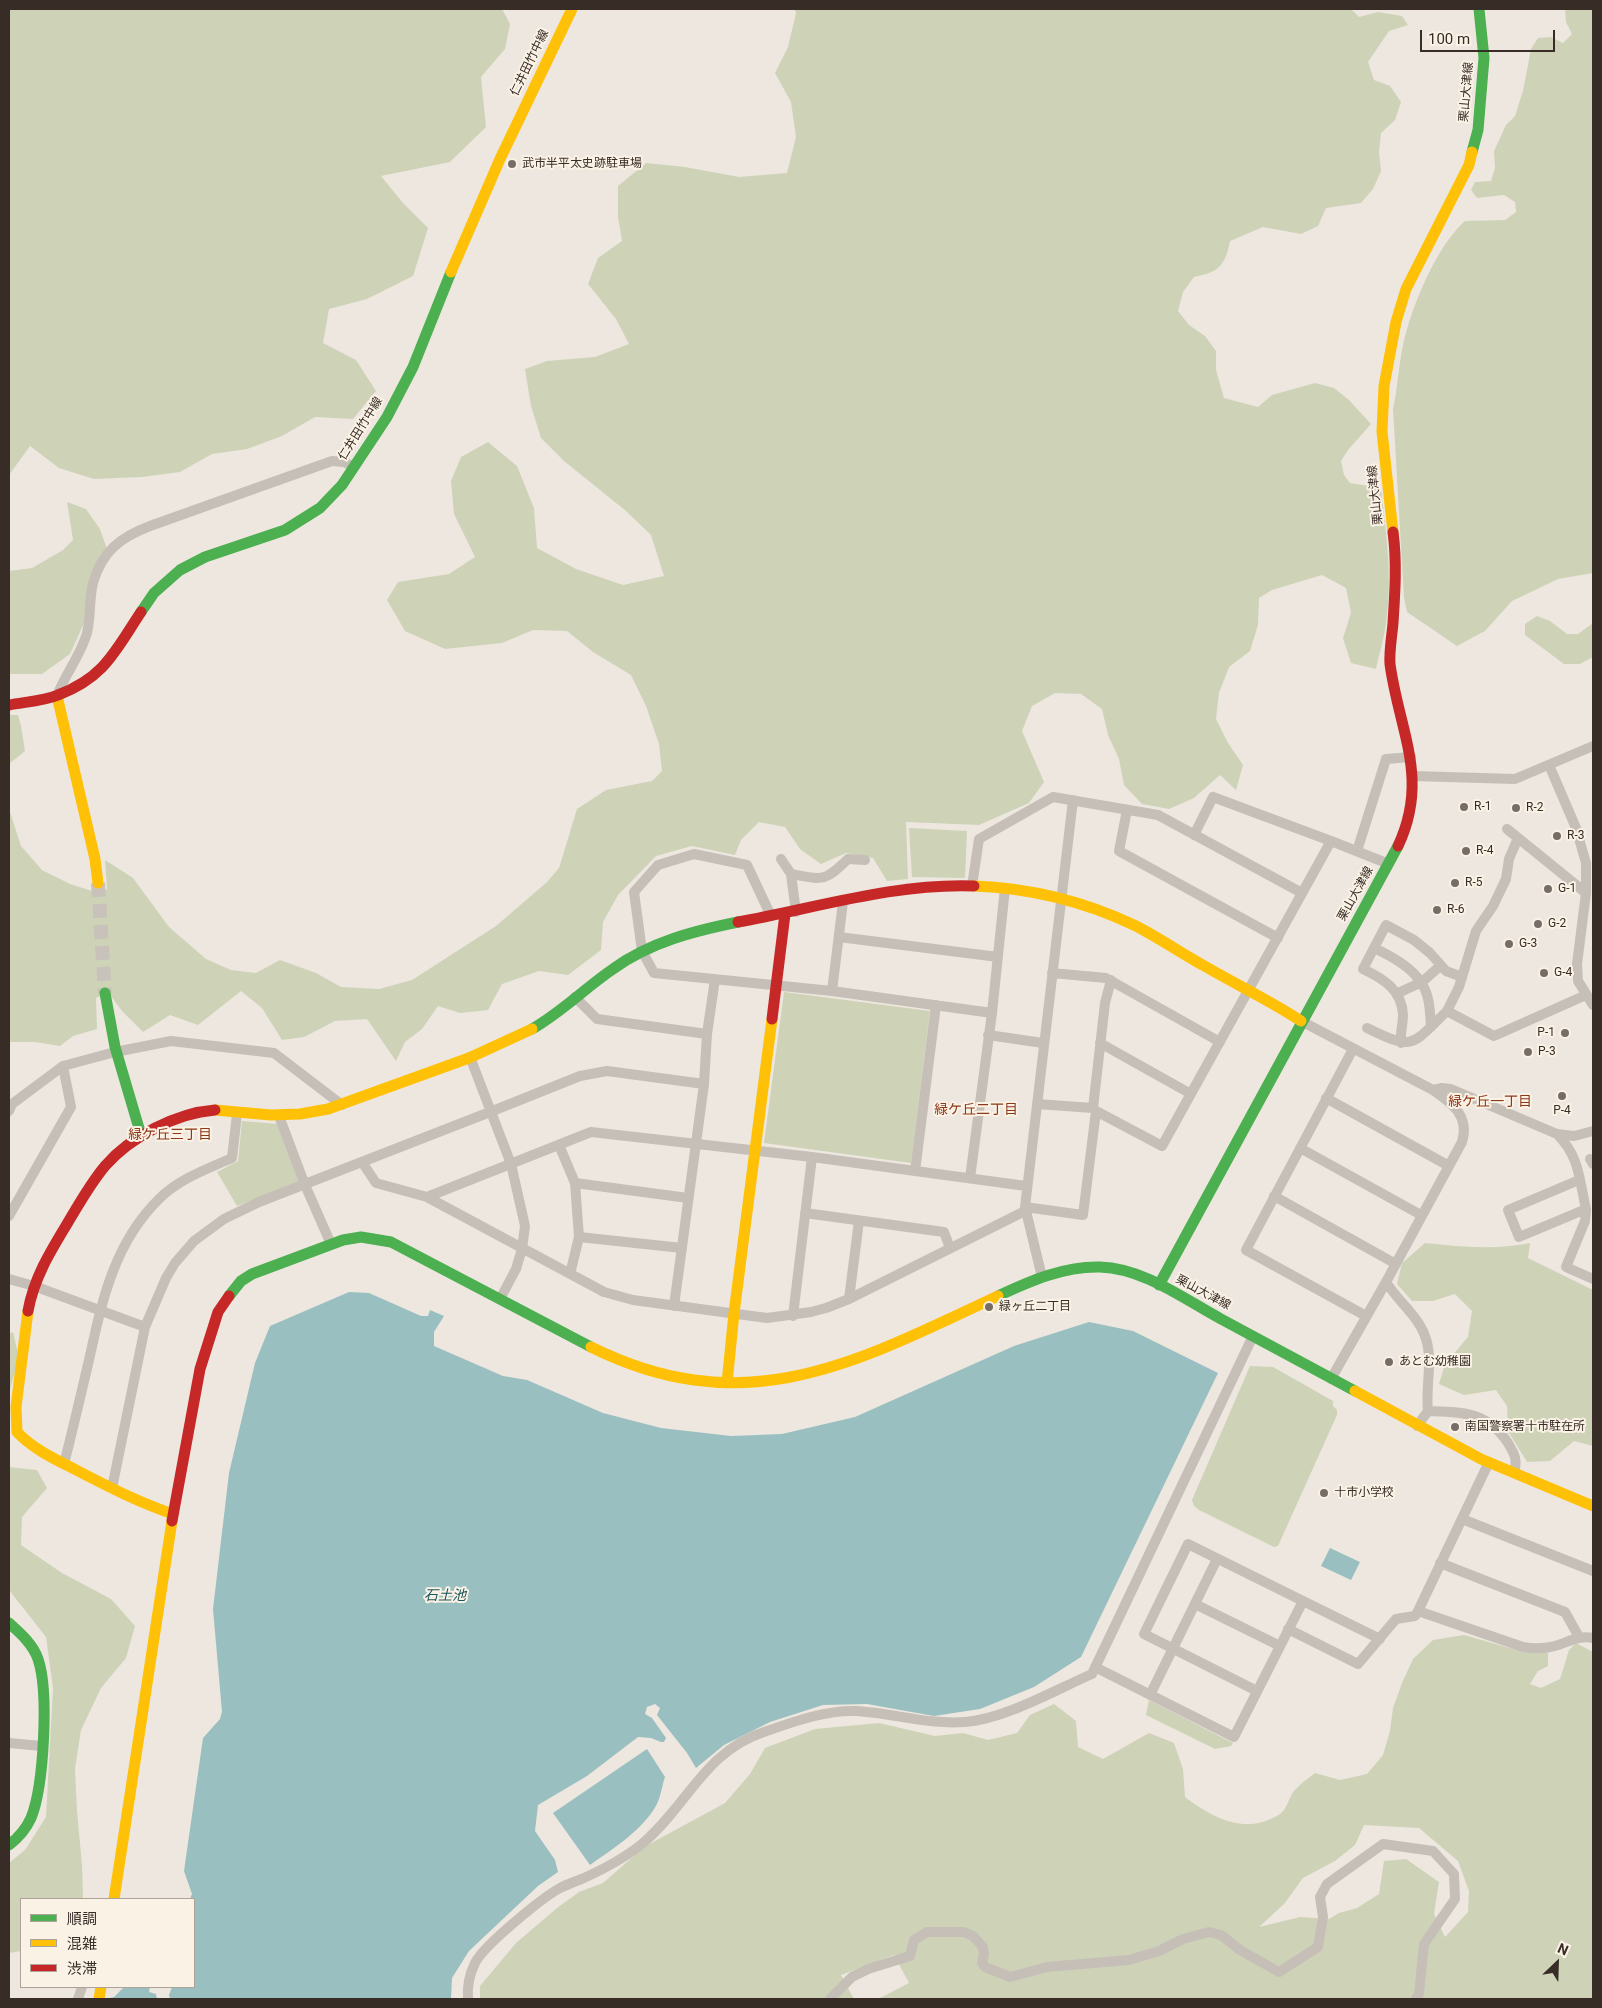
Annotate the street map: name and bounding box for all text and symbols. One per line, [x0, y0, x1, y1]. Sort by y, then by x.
scale bar [1422, 20, 1557, 52]
street label: 仁井田竹中線 [508, 27, 552, 99]
text: 100 m [1428, 30, 1470, 48]
street label: 栗山大津線 [1457, 61, 1477, 123]
place label: 武市半平太史跡駐車場 [522, 157, 642, 171]
marker: 武市半平太史跡駐車場 [506, 158, 518, 170]
street label: 仁井田竹中線 [336, 395, 386, 463]
street label: 栗山大津線 [1366, 464, 1386, 526]
place label: R-1 [1474, 800, 1491, 814]
marker: R-1 [1458, 801, 1470, 813]
place label: R-2 [1526, 801, 1543, 815]
marker: R-2 [1510, 802, 1522, 814]
place label: R-3 [1567, 829, 1584, 843]
marker: R-3 [1551, 830, 1563, 842]
place label: R-4 [1476, 844, 1493, 858]
marker: R-4 [1460, 845, 1472, 857]
street label: 栗山大津線 [1335, 864, 1377, 924]
place label: R-5 [1465, 876, 1482, 890]
marker: R-5 [1449, 877, 1461, 889]
place label: G-1 [1558, 882, 1576, 896]
marker: G-1 [1542, 883, 1554, 895]
place label: R-6 [1447, 903, 1464, 917]
marker: R-6 [1431, 904, 1443, 916]
place label: G-2 [1548, 917, 1566, 931]
marker: G-2 [1532, 918, 1544, 930]
place label: G-3 [1519, 937, 1537, 951]
marker: G-3 [1503, 938, 1515, 950]
place label: G-4 [1554, 966, 1572, 980]
marker: G-4 [1538, 967, 1550, 979]
place label: P-1 [1537, 1026, 1555, 1040]
marker: P-1 [1559, 1027, 1571, 1039]
place label: P-3 [1538, 1045, 1556, 1059]
marker: P-3 [1522, 1046, 1534, 1058]
marker: P-4 [1556, 1090, 1568, 1102]
district label: 緑ケ丘一丁目 [1448, 1094, 1532, 1110]
district label: 緑ケ丘二丁目 [934, 1102, 1018, 1118]
place label: P-4 [1553, 1104, 1571, 1118]
district label: 緑ケ丘三丁目 [128, 1127, 212, 1143]
street label: 栗山大津線 [1173, 1273, 1233, 1313]
place label: 緑ヶ丘二丁目 [999, 1300, 1071, 1314]
marker: 緑ヶ丘二丁目 [983, 1301, 995, 1313]
place label: あとむ幼稚園 [1399, 1355, 1471, 1369]
marker: あとむ幼稚園 [1383, 1356, 1395, 1368]
place label: 南国警察署十市駐在所 [1465, 1420, 1585, 1434]
marker: 南国警察署十市駐在所 [1449, 1421, 1461, 1433]
place label: 十市小学校 [1334, 1486, 1394, 1500]
marker: 十市小学校 [1318, 1487, 1330, 1499]
water label: 石土池 [424, 1588, 466, 1604]
legend [20, 1898, 195, 1988]
text: 順調 [67, 1910, 97, 1928]
text: 混雑 [67, 1935, 97, 1953]
north arrow [1532, 1938, 1582, 1988]
text: N [1555, 1940, 1571, 1959]
text: 渋滞 [67, 1960, 97, 1978]

